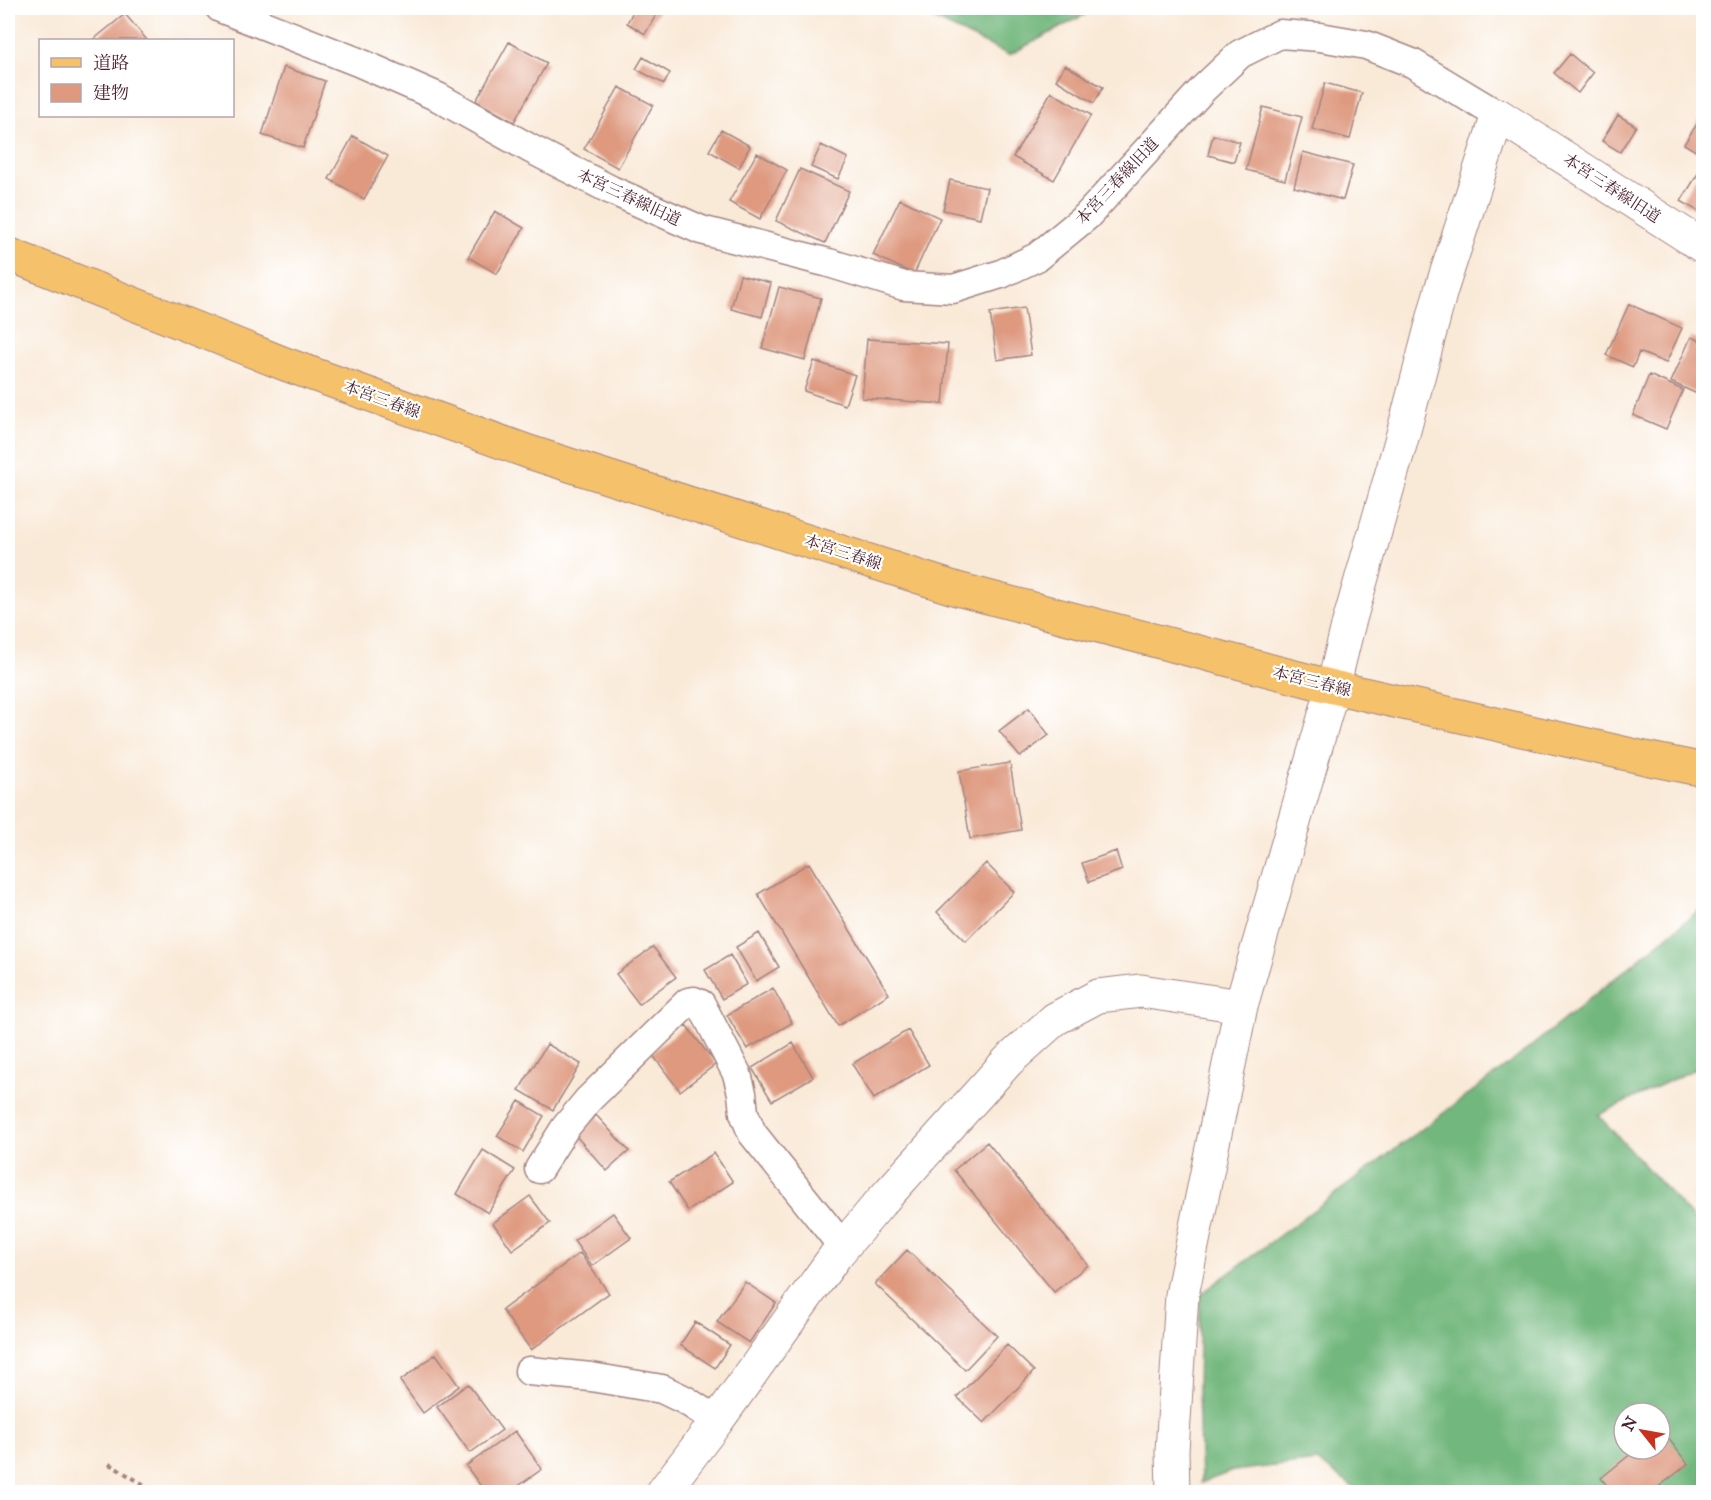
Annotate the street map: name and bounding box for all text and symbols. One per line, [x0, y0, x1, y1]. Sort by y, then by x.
legend [39, 39, 234, 117]
text: 道路 [93, 52, 129, 74]
text: 建物 [93, 82, 129, 104]
street label: 本宮三春線旧道 [1072, 134, 1162, 228]
street label: 本宮三春線旧道 [1560, 150, 1664, 226]
street label: 本宮三春線旧道 [574, 165, 684, 229]
street label: 本宮三春線 [341, 376, 423, 422]
street label: 本宮三春線 [802, 531, 884, 573]
street label: 本宮三春線 [1271, 662, 1353, 700]
north arrow [1612, 1401, 1672, 1461]
text: N [1618, 1412, 1641, 1434]

